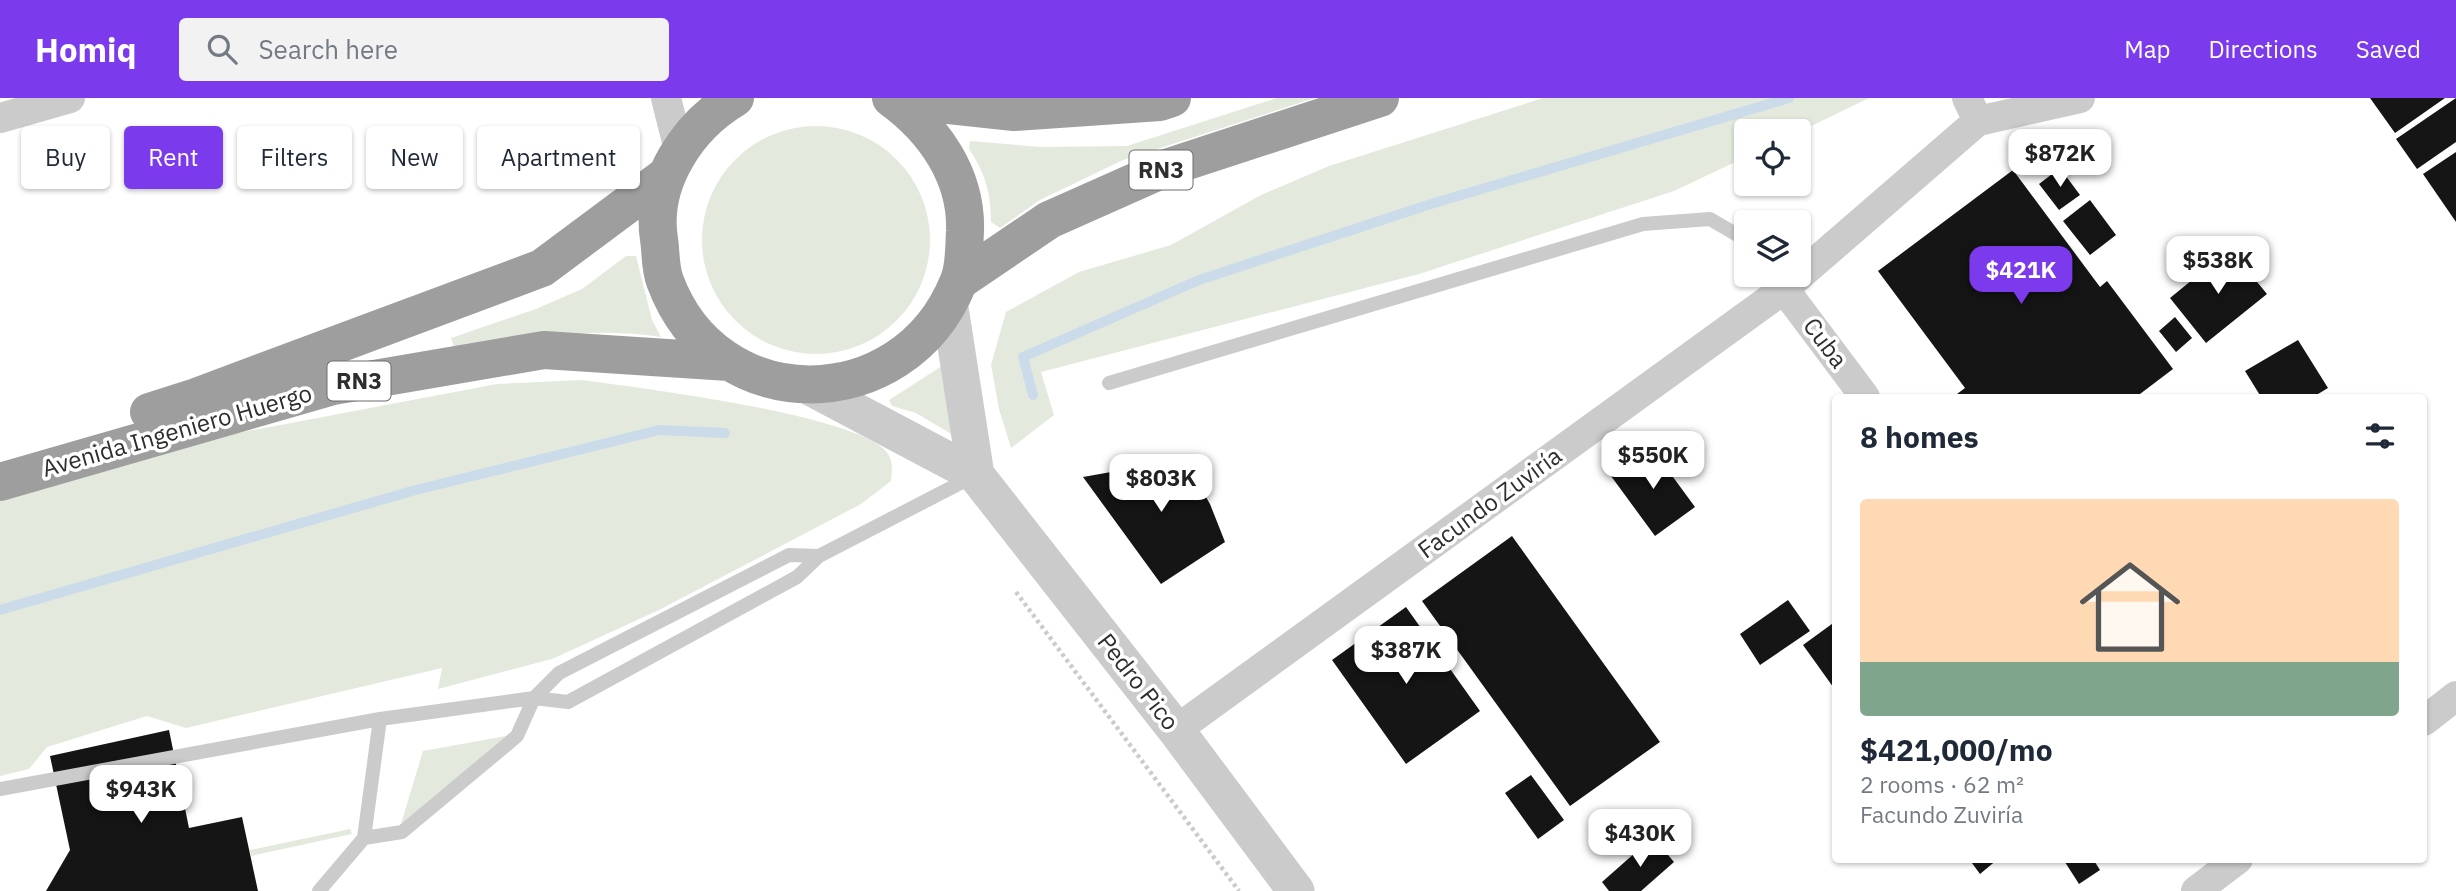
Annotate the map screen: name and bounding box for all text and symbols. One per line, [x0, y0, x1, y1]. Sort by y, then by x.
search box [179, 18, 669, 81]
text: Homiq [35, 28, 137, 71]
icon: search [203, 30, 241, 68]
text: Search here [259, 32, 398, 66]
text: Map [2124, 33, 2170, 65]
text: Directions [2208, 33, 2318, 65]
text: Saved [2356, 33, 2421, 65]
map controls [1734, 119, 1811, 287]
button: locate [1734, 119, 1811, 196]
chip: Buy [21, 126, 110, 189]
chip: Rent [124, 126, 223, 189]
chip: Filters [237, 126, 352, 189]
chip: New [366, 126, 463, 189]
chip: Apartment [477, 126, 640, 189]
pin: $872K [2011, 130, 2109, 189]
text: $872K [2024, 137, 2096, 167]
road number: RN3 [1130, 151, 1192, 190]
button: layers [1734, 210, 1811, 287]
pin: $538K [2169, 236, 2267, 296]
text: $538K [2182, 244, 2254, 274]
pin: $421K [1972, 246, 2070, 306]
text: $421K [1985, 254, 2057, 284]
street label: Cuba [1796, 311, 1855, 374]
road number: RN3 [328, 362, 390, 400]
street label: Avenida Ingeniero Huergo [38, 376, 315, 484]
text: 8 homes [1860, 417, 1979, 456]
icon: filters [2361, 417, 2399, 455]
pin: $550K [1604, 432, 1702, 491]
street label: Facundo Zuviría [1411, 439, 1568, 565]
text: $550K [1617, 439, 1689, 469]
pin: $803K [1112, 454, 1210, 514]
text: $803K [1125, 462, 1197, 492]
icon: home [2067, 544, 2193, 670]
street label: Pedro Pico [1091, 626, 1187, 736]
pin: $387K [1357, 626, 1455, 686]
text: $387K [1370, 634, 1442, 664]
text: $421,000/mo [1860, 730, 2053, 769]
pin: $943K [92, 766, 190, 825]
text: 2 rooms · 62 m² [1860, 769, 2024, 799]
text: $943K [105, 773, 177, 803]
text: Facundo Zuviría [1860, 799, 2023, 829]
pin: $430K [1591, 810, 1689, 869]
text: $430K [1604, 817, 1676, 847]

